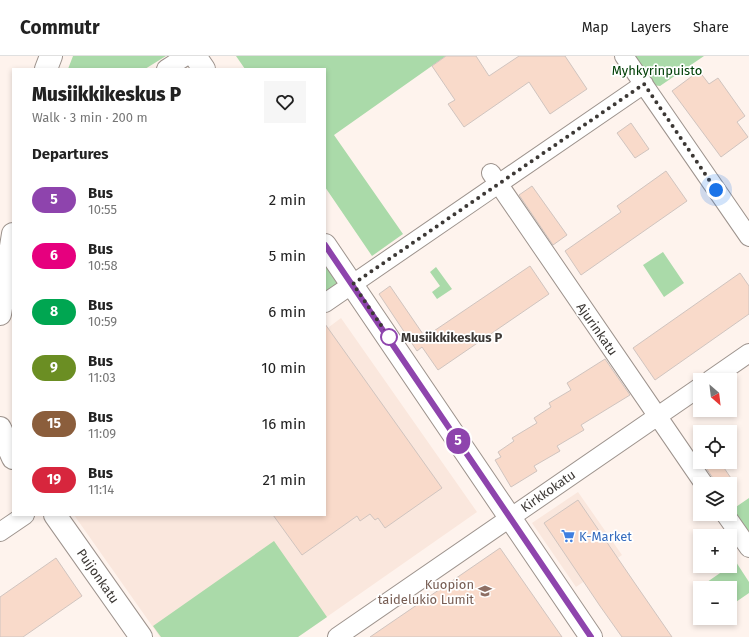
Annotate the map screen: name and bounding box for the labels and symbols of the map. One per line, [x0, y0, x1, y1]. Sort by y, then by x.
park label: Myhkyrinpuisto [612, 63, 702, 78]
your location [706, 180, 726, 200]
street label: Ajurinkatu [573, 300, 621, 358]
marker: Musiikkikeskus P [380, 328, 398, 346]
place label: Musiikkikeskus P [401, 330, 503, 345]
north arrow [693, 373, 737, 417]
line badge: 5 [445, 428, 471, 454]
street label: Kirkkokatu [518, 467, 578, 515]
supermarket icon: K-Market [560, 528, 576, 544]
place label: K-Market [579, 529, 632, 544]
street label: Puijonkatu [74, 546, 122, 606]
place label: Kuopion taidelukio Lumit [378, 577, 474, 607]
school or university icon: Kuopion taidelukio Lumit [477, 583, 493, 599]

